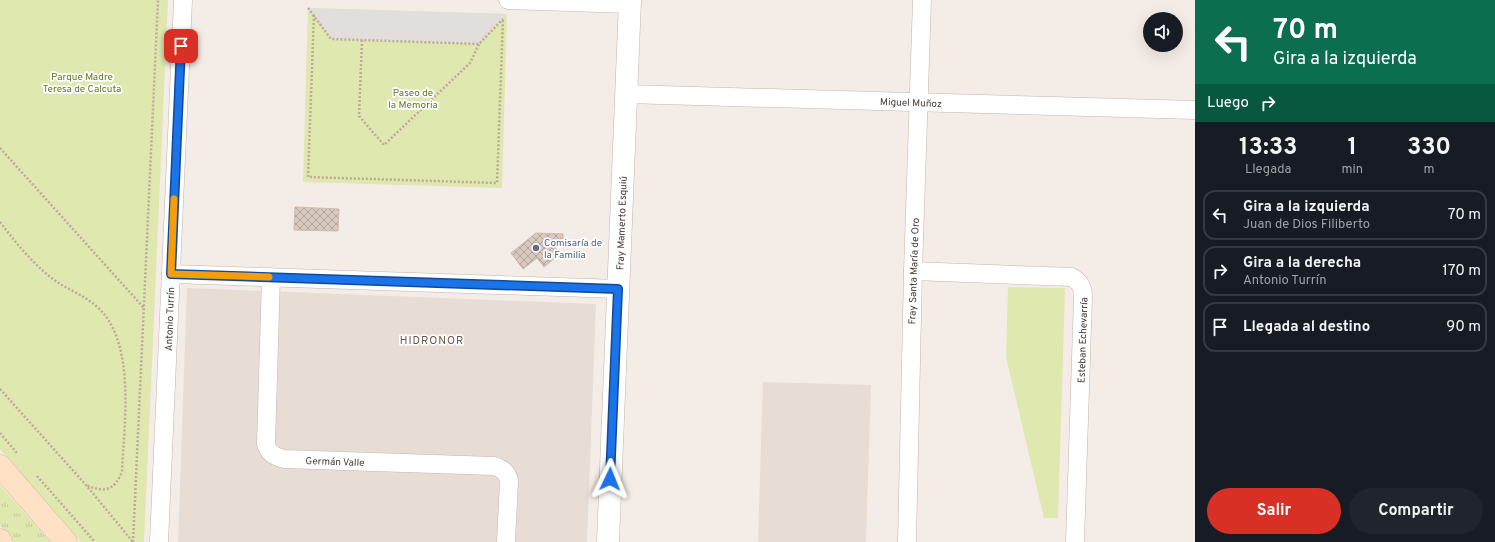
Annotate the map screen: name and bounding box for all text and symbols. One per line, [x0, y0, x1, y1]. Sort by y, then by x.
map controls [1143, 12, 1183, 52]
button: sound [1143, 12, 1183, 52]
text: 70 m [1273, 13, 1338, 49]
icon: left [1207, 16, 1259, 68]
pin [164, 29, 198, 63]
icon: arrive [170, 35, 192, 57]
text: Gira a la izquierda [1273, 48, 1417, 71]
park label: Parque Madre Teresa de Calcuta [43, 71, 121, 96]
park label: Paseo de la Memoria [388, 87, 438, 112]
icon: right [1257, 92, 1279, 114]
text: Luego [1207, 94, 1249, 113]
street label: Miguel Muñoz [880, 96, 942, 111]
text: 13:33 [1239, 133, 1298, 163]
text: 1 [1347, 133, 1357, 163]
text: 330 [1407, 133, 1451, 163]
text: Llegada [1245, 162, 1291, 178]
text: min [1341, 162, 1363, 178]
text: m [1424, 162, 1435, 178]
street label: Fray Mamerto Esquiú [614, 176, 631, 270]
text: Gira a la izquierda [1243, 198, 1370, 217]
icon: left [1209, 204, 1231, 226]
text: 70 m [1448, 206, 1481, 225]
street label: Fray Santa María de Oro [906, 217, 923, 325]
text: Juan de Dios Filiberto [1243, 217, 1370, 233]
place label: Comisaría de la Familia [544, 237, 602, 262]
marker: Comisaría de la Familia [531, 243, 541, 253]
text: Gira a la derecha [1243, 254, 1361, 273]
icon: right [1209, 260, 1231, 282]
text: 170 m [1442, 262, 1481, 281]
text: Antonio Turrín [1243, 273, 1326, 289]
street label: Antonio Turrín [163, 287, 178, 351]
street label: Esteban Echevarría [1076, 297, 1091, 383]
icon: arrive [1209, 316, 1231, 338]
text: Llegada al destino [1243, 318, 1370, 337]
text: 90 m [1446, 318, 1481, 337]
district label: HIDRONOR [400, 334, 464, 348]
street label: Germán Valle [305, 455, 365, 470]
position arrow [589, 458, 631, 500]
button: Salir [1207, 488, 1341, 534]
button: Compartir [1349, 488, 1483, 534]

